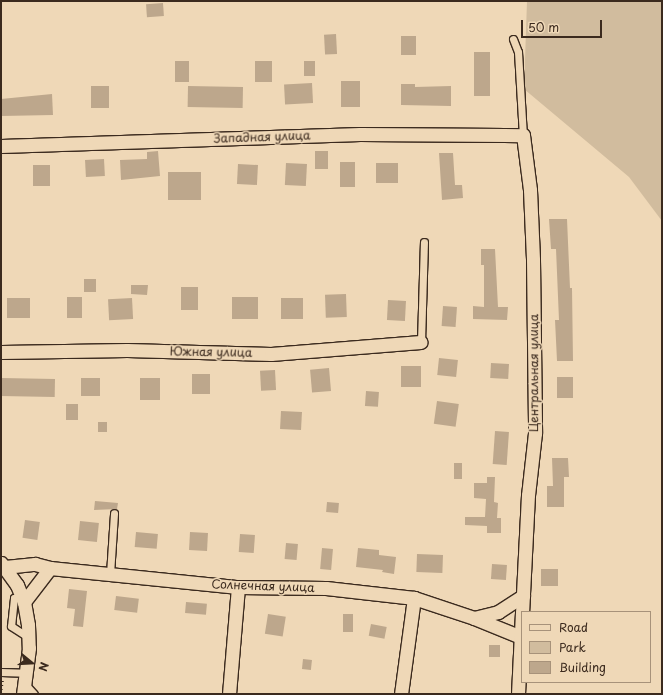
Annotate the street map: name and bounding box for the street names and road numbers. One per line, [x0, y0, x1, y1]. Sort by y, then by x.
street label: Западная улица [213, 128, 311, 146]
street label: Центральная улица [527, 314, 541, 432]
street label: Южная улица [169, 344, 253, 360]
street label: Солнечная улица [211, 577, 315, 595]

